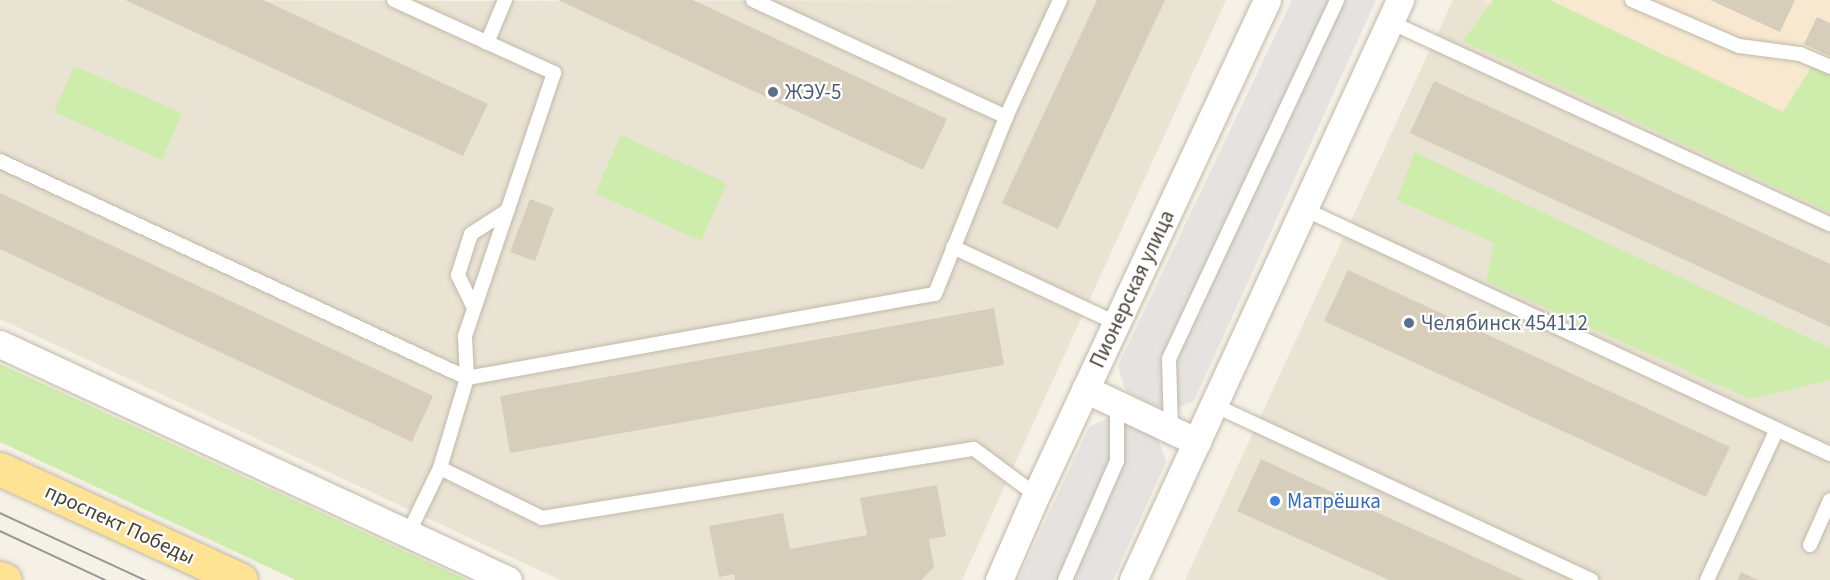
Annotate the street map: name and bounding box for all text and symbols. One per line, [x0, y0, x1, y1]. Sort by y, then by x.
place label: ЖЭУ-5 [785, 79, 841, 105]
marker: ЖЭУ-5 [766, 85, 780, 99]
street label: Пионерская улица [1084, 206, 1180, 372]
place label: Челябинск 454112 [1421, 310, 1588, 336]
marker: Челябинск 454112 [1402, 316, 1416, 330]
street label: проспект Победы [41, 478, 199, 570]
place label: Матрёшка [1287, 488, 1381, 514]
marker: Матрёшка [1268, 494, 1282, 508]

